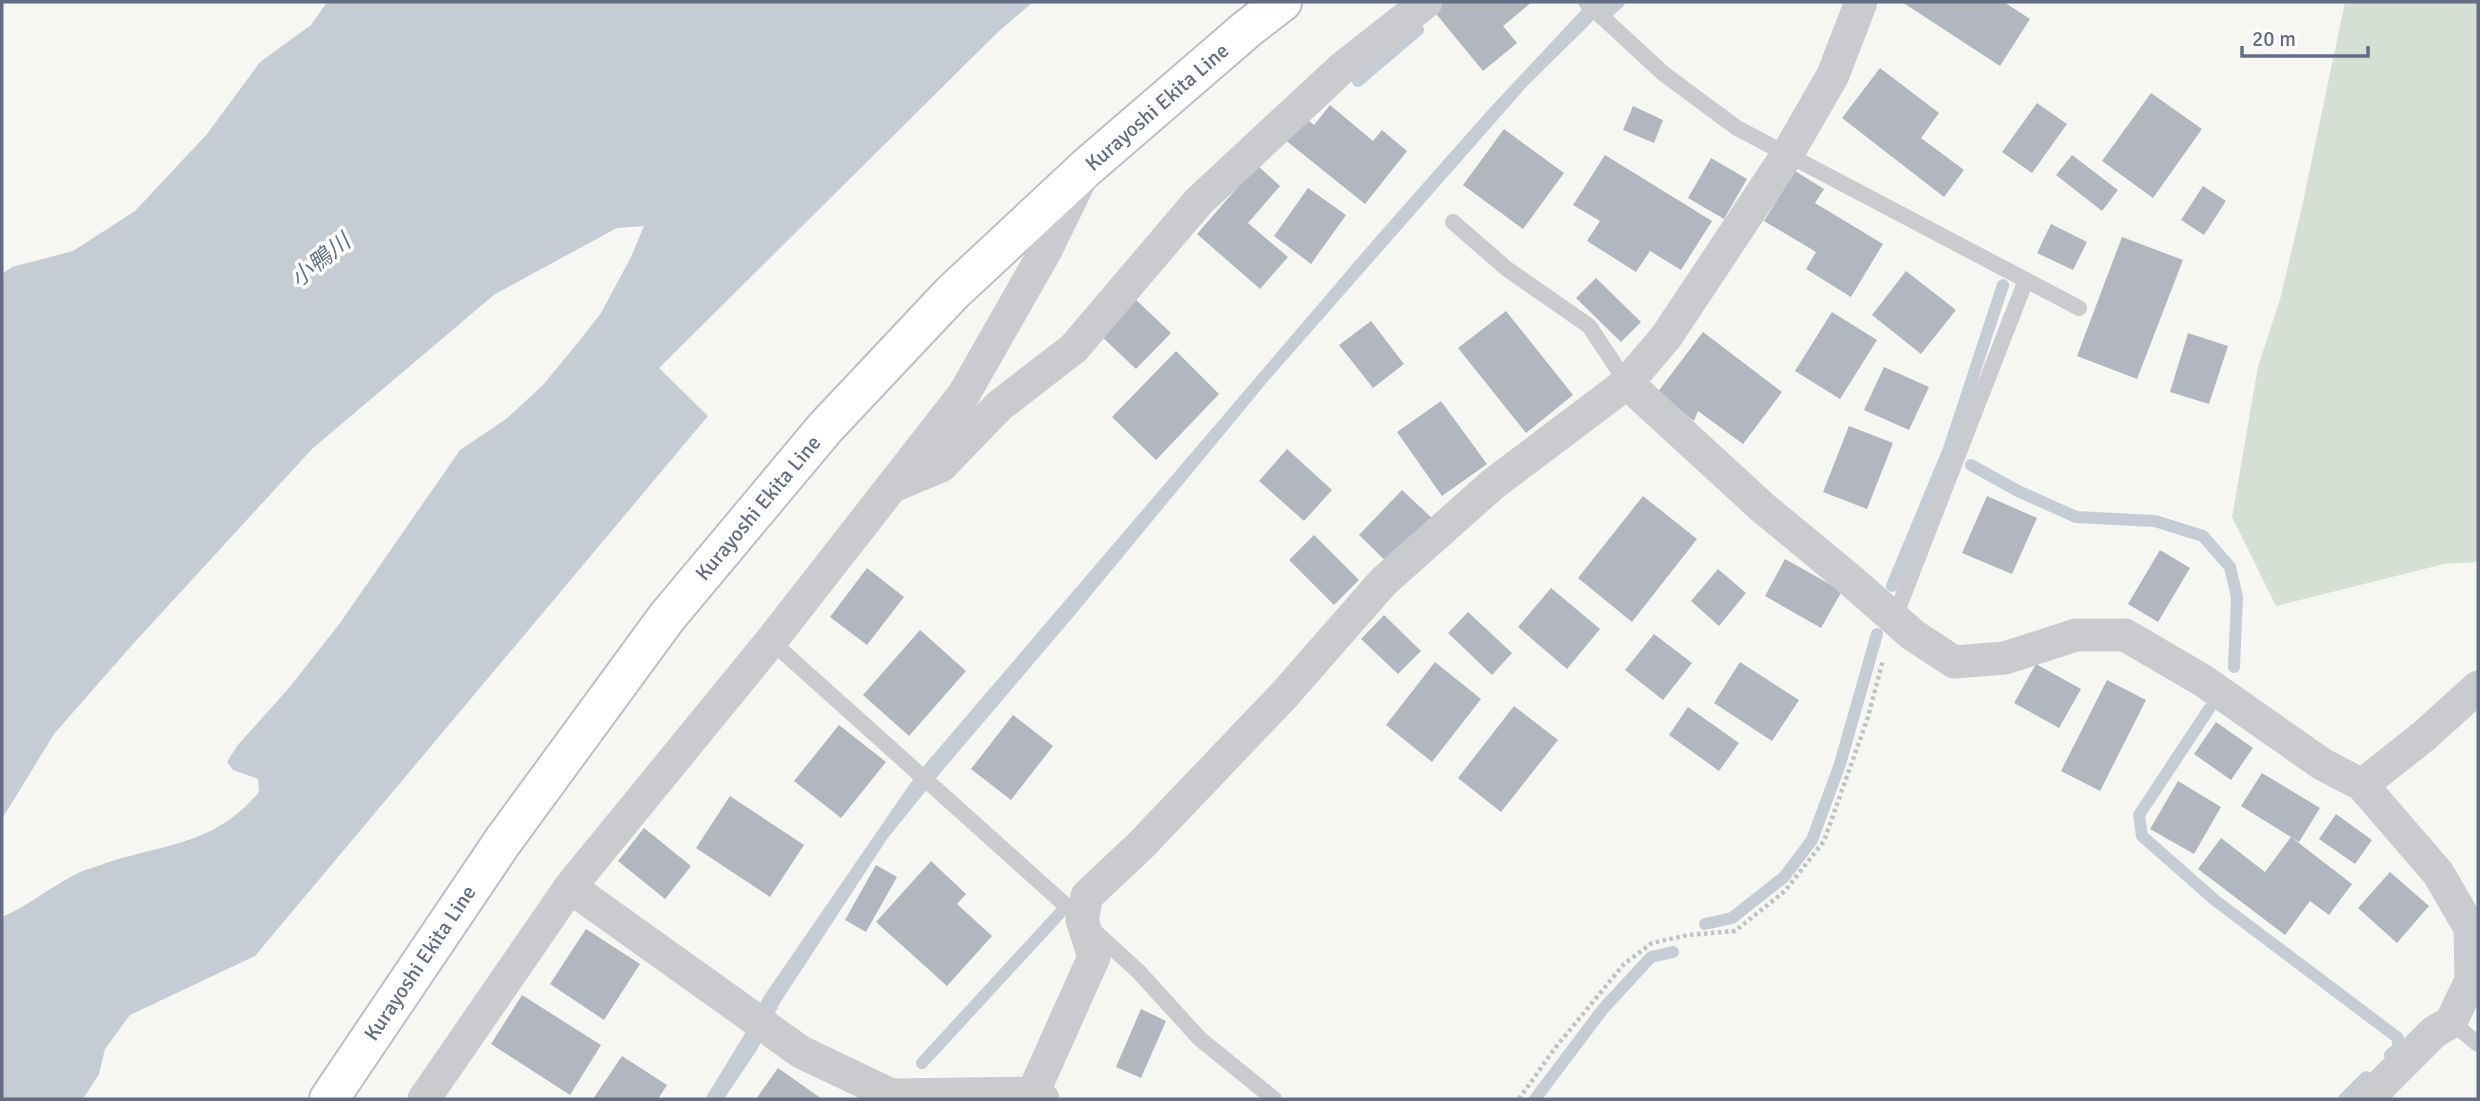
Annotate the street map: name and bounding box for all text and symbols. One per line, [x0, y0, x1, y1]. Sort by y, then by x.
scale bar [2242, 14, 2368, 58]
text: 20 m [2252, 26, 2296, 52]
street label: Kurayoshi Ekita Line [1080, 38, 1234, 176]
water label: 小鴨川 [284, 226, 359, 293]
street label: Kurayoshi Ekita Line [690, 430, 826, 586]
street label: Kurayoshi Ekita Line [358, 880, 482, 1046]

